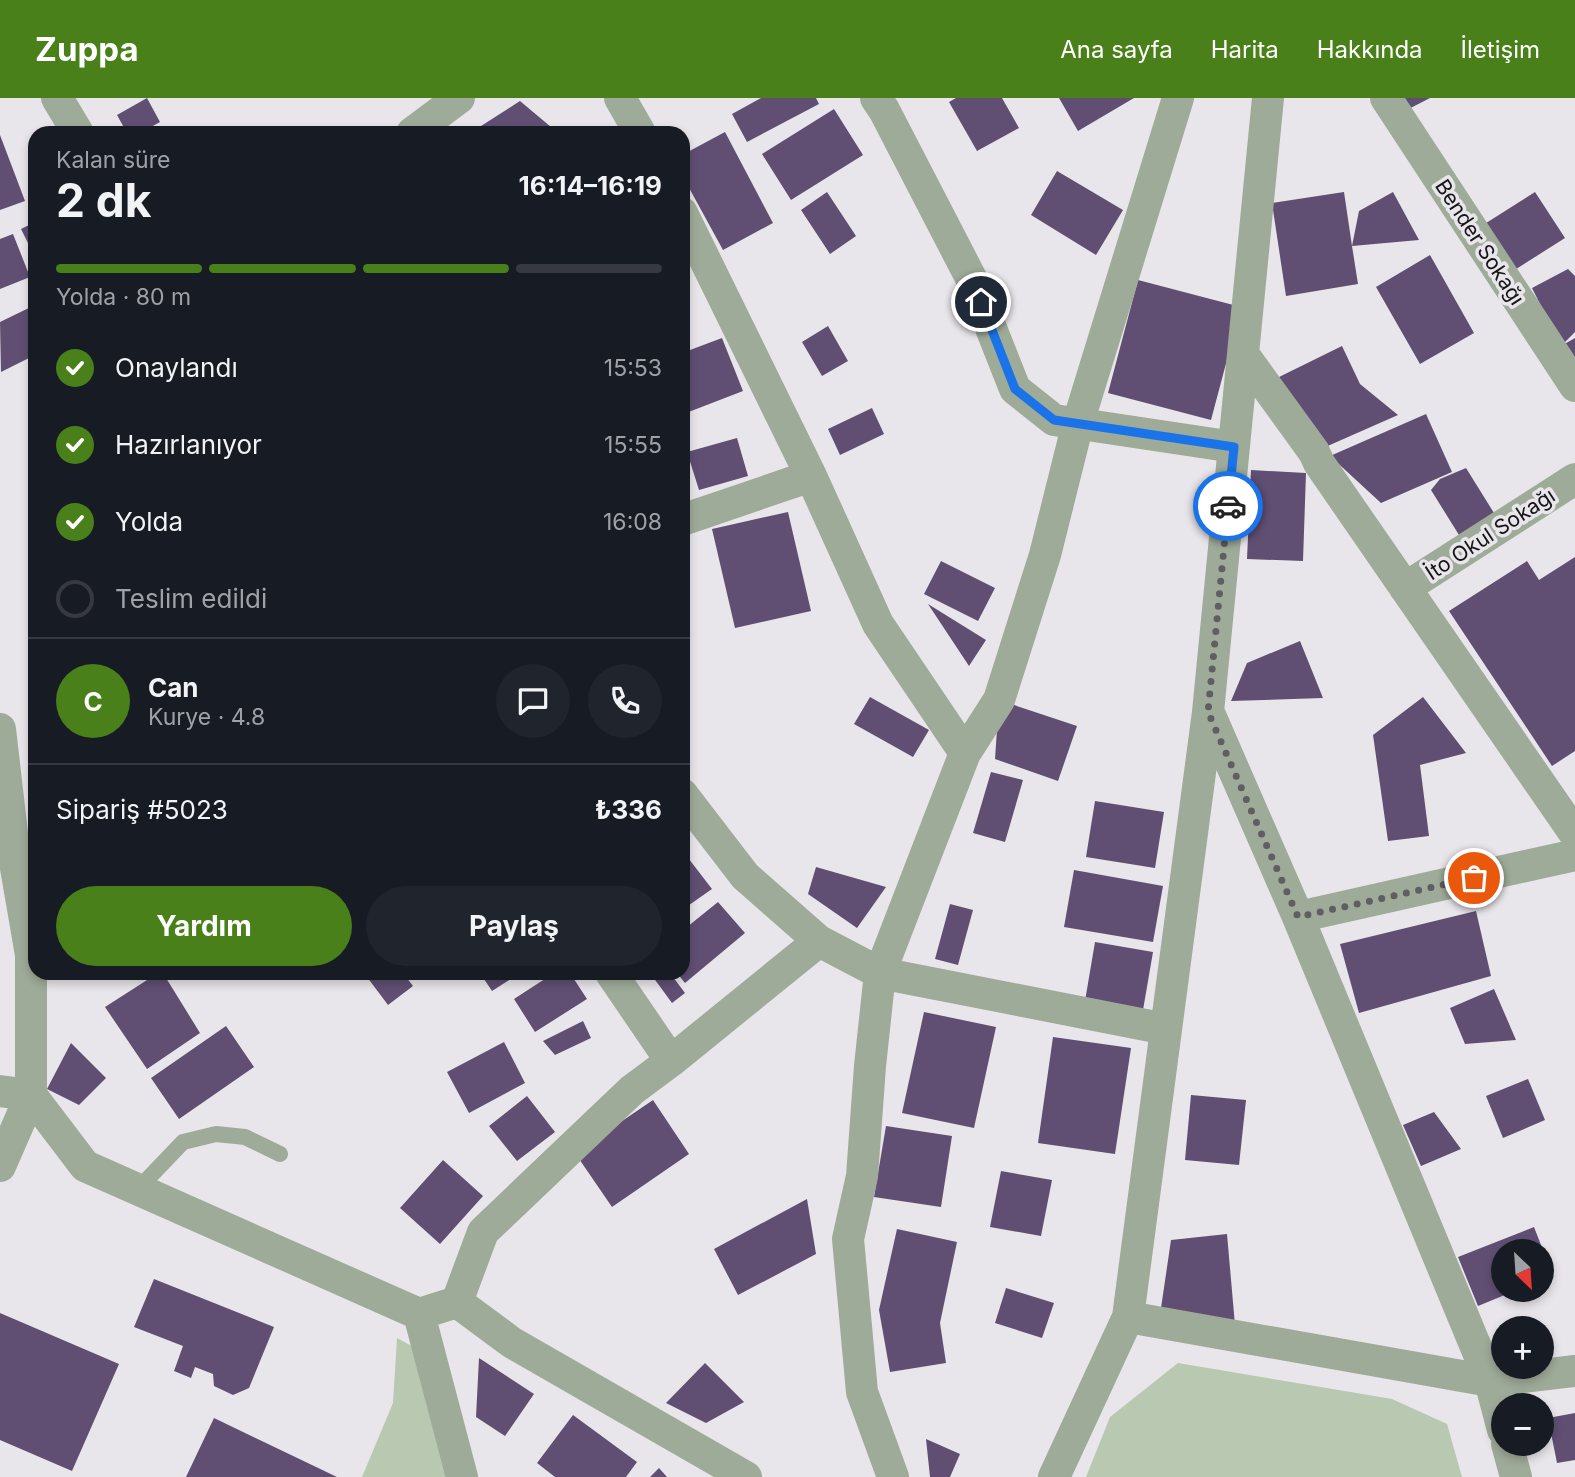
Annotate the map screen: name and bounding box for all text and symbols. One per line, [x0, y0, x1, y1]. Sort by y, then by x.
text: Zuppa [35, 29, 139, 69]
text: Ana sayfa [1060, 35, 1173, 64]
text: Harita [1211, 35, 1279, 64]
text: Hakkında [1317, 35, 1423, 64]
text: İletişim [1461, 35, 1540, 64]
text: Kalan süre [56, 146, 170, 174]
text: 16:14–16:19 [519, 170, 662, 201]
text: 2 dk [56, 172, 152, 228]
street label: Bender Sokağı [1430, 175, 1530, 309]
pin [951, 272, 1011, 332]
text: Yolda · 80 m [56, 283, 191, 311]
icon: home [962, 283, 1000, 321]
icon: check [56, 349, 94, 387]
text: Onaylandı [115, 352, 238, 383]
text: 15:53 [604, 354, 662, 382]
icon: check [56, 426, 94, 464]
text: Hazırlanıyor [115, 429, 262, 460]
text: 15:55 [604, 431, 662, 459]
courier [1193, 471, 1263, 541]
street label: İto Okul Sokağı [1420, 482, 1559, 585]
icon: car [1209, 487, 1247, 525]
icon: check [56, 503, 94, 541]
text: Yolda [115, 506, 183, 537]
text: 16:08 [603, 508, 662, 536]
text: Teslim edildi [115, 583, 267, 614]
button: chat [496, 664, 570, 738]
button: phone [588, 664, 662, 738]
text: Can [148, 672, 199, 703]
text: C [83, 686, 103, 717]
text: Kurye · 4.8 [148, 703, 265, 731]
text: Sipariş #5023 [56, 794, 228, 825]
text: ₺336 [595, 794, 662, 825]
pin [1444, 848, 1504, 908]
icon: bag [1455, 859, 1493, 897]
button: Yardım [56, 886, 352, 966]
button: Paylaş [366, 886, 662, 966]
north arrow [1491, 1239, 1554, 1302]
map controls [1491, 1239, 1554, 1456]
button: + [1491, 1316, 1554, 1379]
button: − [1491, 1393, 1554, 1456]

